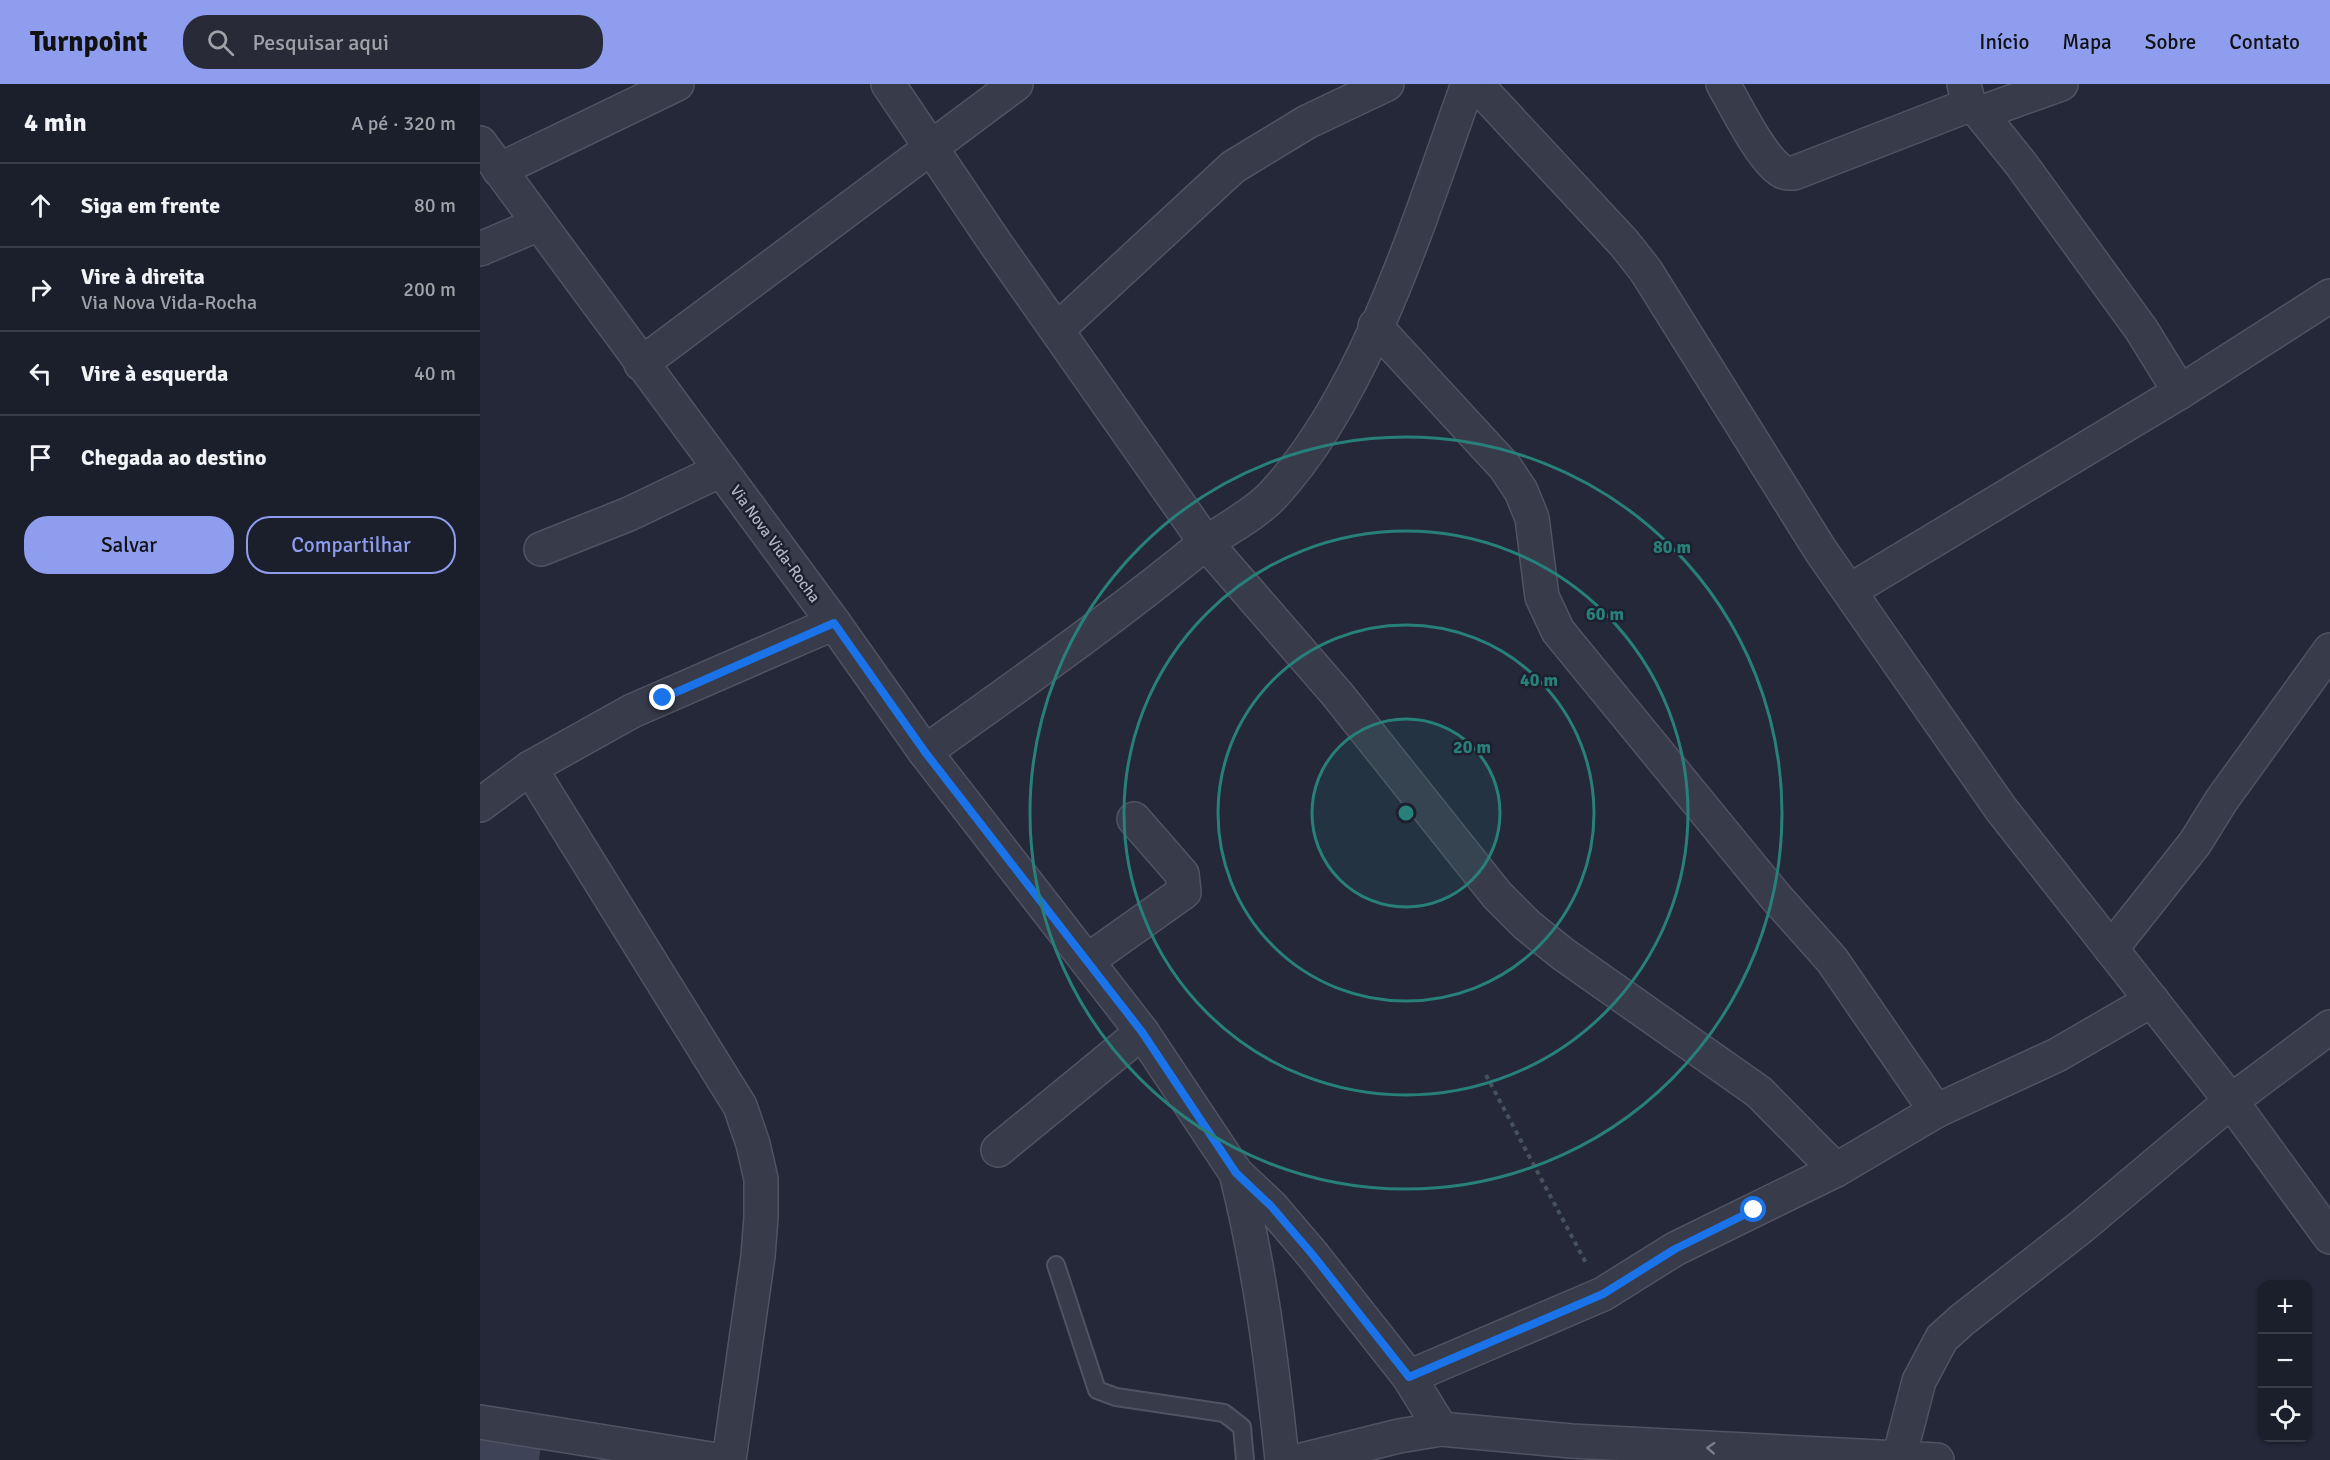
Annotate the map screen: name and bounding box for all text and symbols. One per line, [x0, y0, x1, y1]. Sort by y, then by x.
search box [183, 15, 603, 69]
text: Turnpoint [30, 25, 147, 59]
icon: search [204, 26, 237, 59]
text: Pesquisar aqui [252, 29, 389, 56]
text: Início [1979, 29, 2029, 55]
text: Mapa [2062, 29, 2112, 55]
text: Sobre [2145, 29, 2196, 55]
text: Contato [2229, 29, 2300, 55]
text: 4 min [24, 107, 87, 139]
text: A pé · 320 m [351, 111, 456, 136]
icon: ahead [24, 189, 57, 222]
text: Siga em frente [81, 192, 220, 219]
text: 80 m [414, 193, 456, 218]
text: Vire à direita [81, 263, 205, 290]
icon: right [24, 273, 57, 306]
text: 200 m [403, 277, 456, 302]
text: Via Nova Vida-Rocha [81, 290, 257, 315]
icon: left [24, 357, 57, 390]
text: Vire à esquerda [81, 360, 228, 387]
text: 40 m [414, 361, 456, 386]
icon: arrive [24, 441, 57, 474]
text: Chegada ao destino [81, 444, 267, 471]
street label: Via Nova Vida-Rocha [726, 481, 824, 607]
button: Salvar [24, 516, 234, 574]
button: Compartilhar [246, 516, 456, 574]
text: 80 m [1653, 536, 1691, 558]
text: 60 m [1586, 603, 1624, 625]
text: 40 m [1520, 669, 1558, 691]
route end [649, 684, 675, 710]
text: 20 m [1453, 736, 1491, 758]
centre of rings [1396, 803, 1416, 823]
route start [1740, 1196, 1766, 1222]
map controls [2258, 1280, 2312, 1442]
button: + [2258, 1280, 2312, 1334]
button: − [2258, 1334, 2312, 1388]
button: locate [2258, 1388, 2312, 1442]
one-way arrow [1706, 1442, 1715, 1455]

